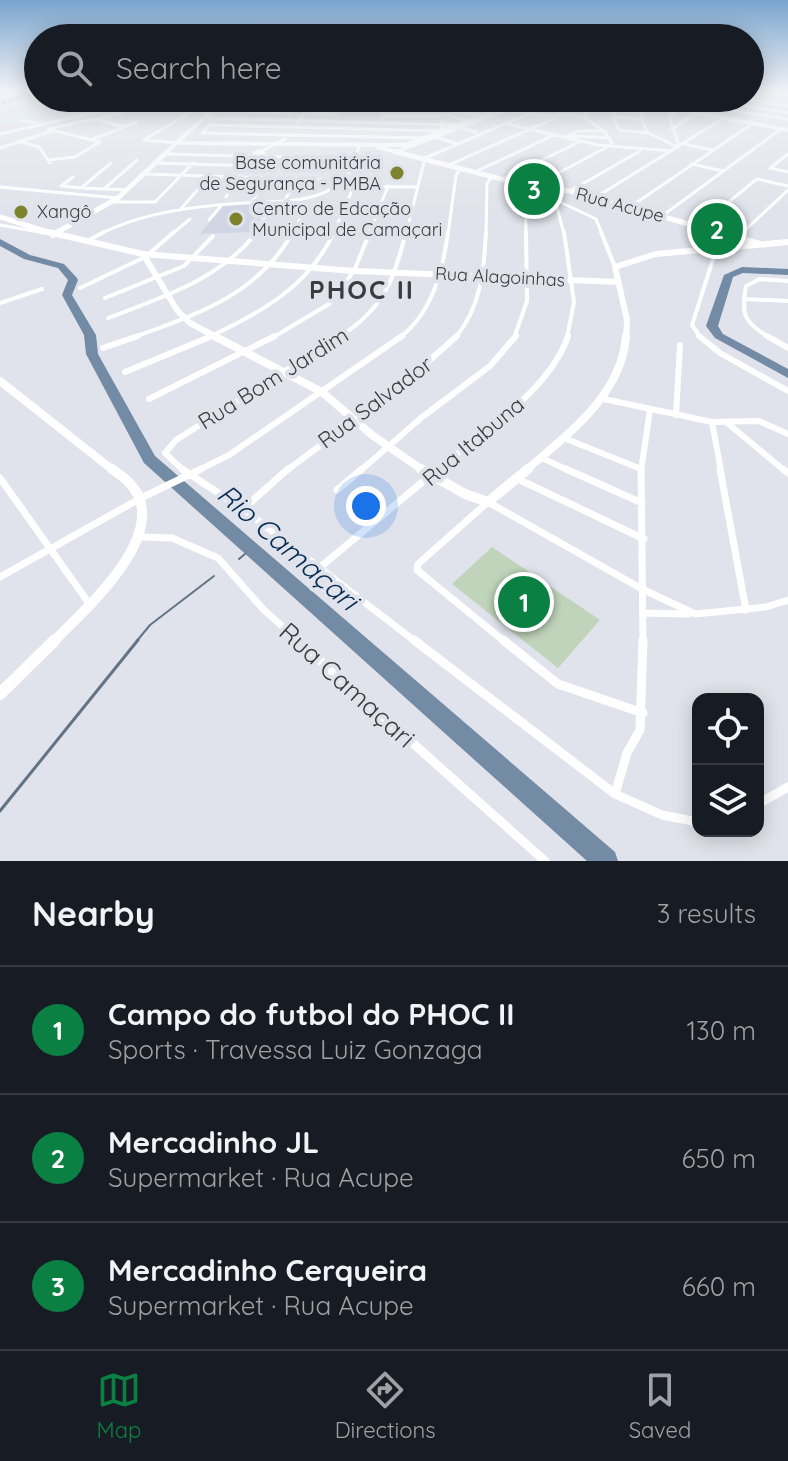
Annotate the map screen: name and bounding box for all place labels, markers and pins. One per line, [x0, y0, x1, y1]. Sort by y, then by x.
place label: Base comunitária de Segurança - PMBA [199, 151, 381, 195]
pin: 3 [508, 159, 560, 219]
marker: Base comunitária de Segurança - PMBA [388, 164, 406, 182]
place label: Centro de Edcação Municipal de Camaçari [252, 197, 442, 241]
pin: 2 [691, 199, 743, 259]
place label: Xangô [37, 200, 91, 223]
marker: Xangô [12, 203, 30, 221]
marker: Centro de Edcação Municipal de Camaçari [227, 210, 245, 228]
pin: 1 [498, 572, 550, 632]

